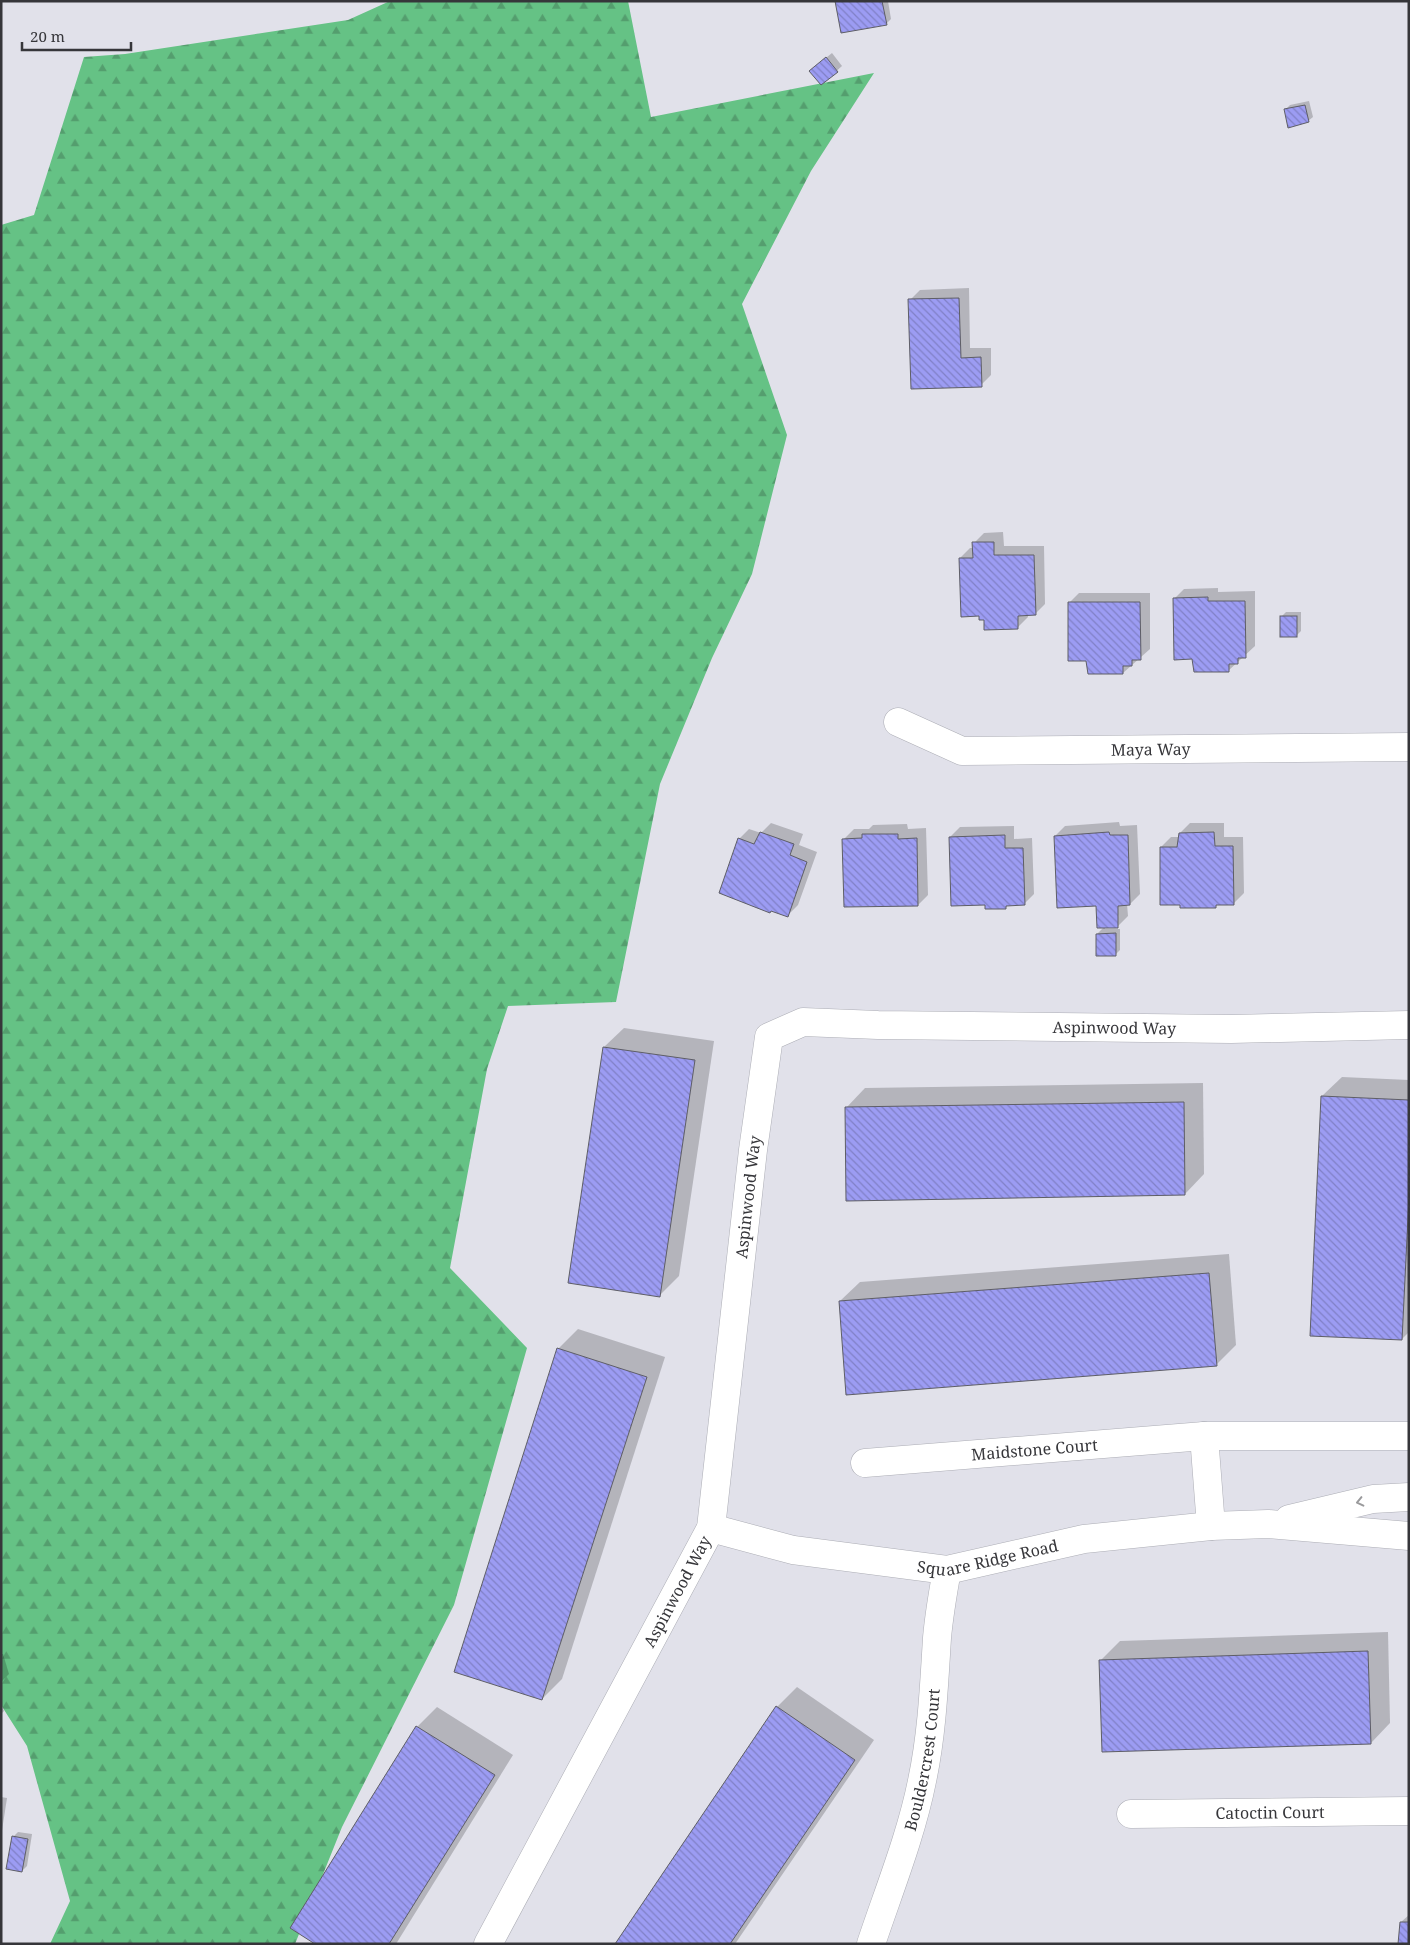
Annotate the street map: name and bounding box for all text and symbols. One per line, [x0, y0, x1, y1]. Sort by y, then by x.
scale bar [22, 20, 131, 52]
text: 20 m [30, 26, 65, 46]
street label: Maya Way [1111, 738, 1191, 761]
street label: Aspinwood Way [1052, 1016, 1177, 1039]
street label: Aspinwood Way [730, 1133, 766, 1260]
street label: Maidstone Court [971, 1433, 1099, 1465]
one-way arrow [1356, 1496, 1365, 1507]
street label: Aspinwood Way [638, 1531, 716, 1651]
street label: Square Ridge Road [916, 1534, 1060, 1581]
street label: Bouldercrest Court [899, 1687, 945, 1834]
street label: Catoctin Court [1215, 1801, 1325, 1824]

